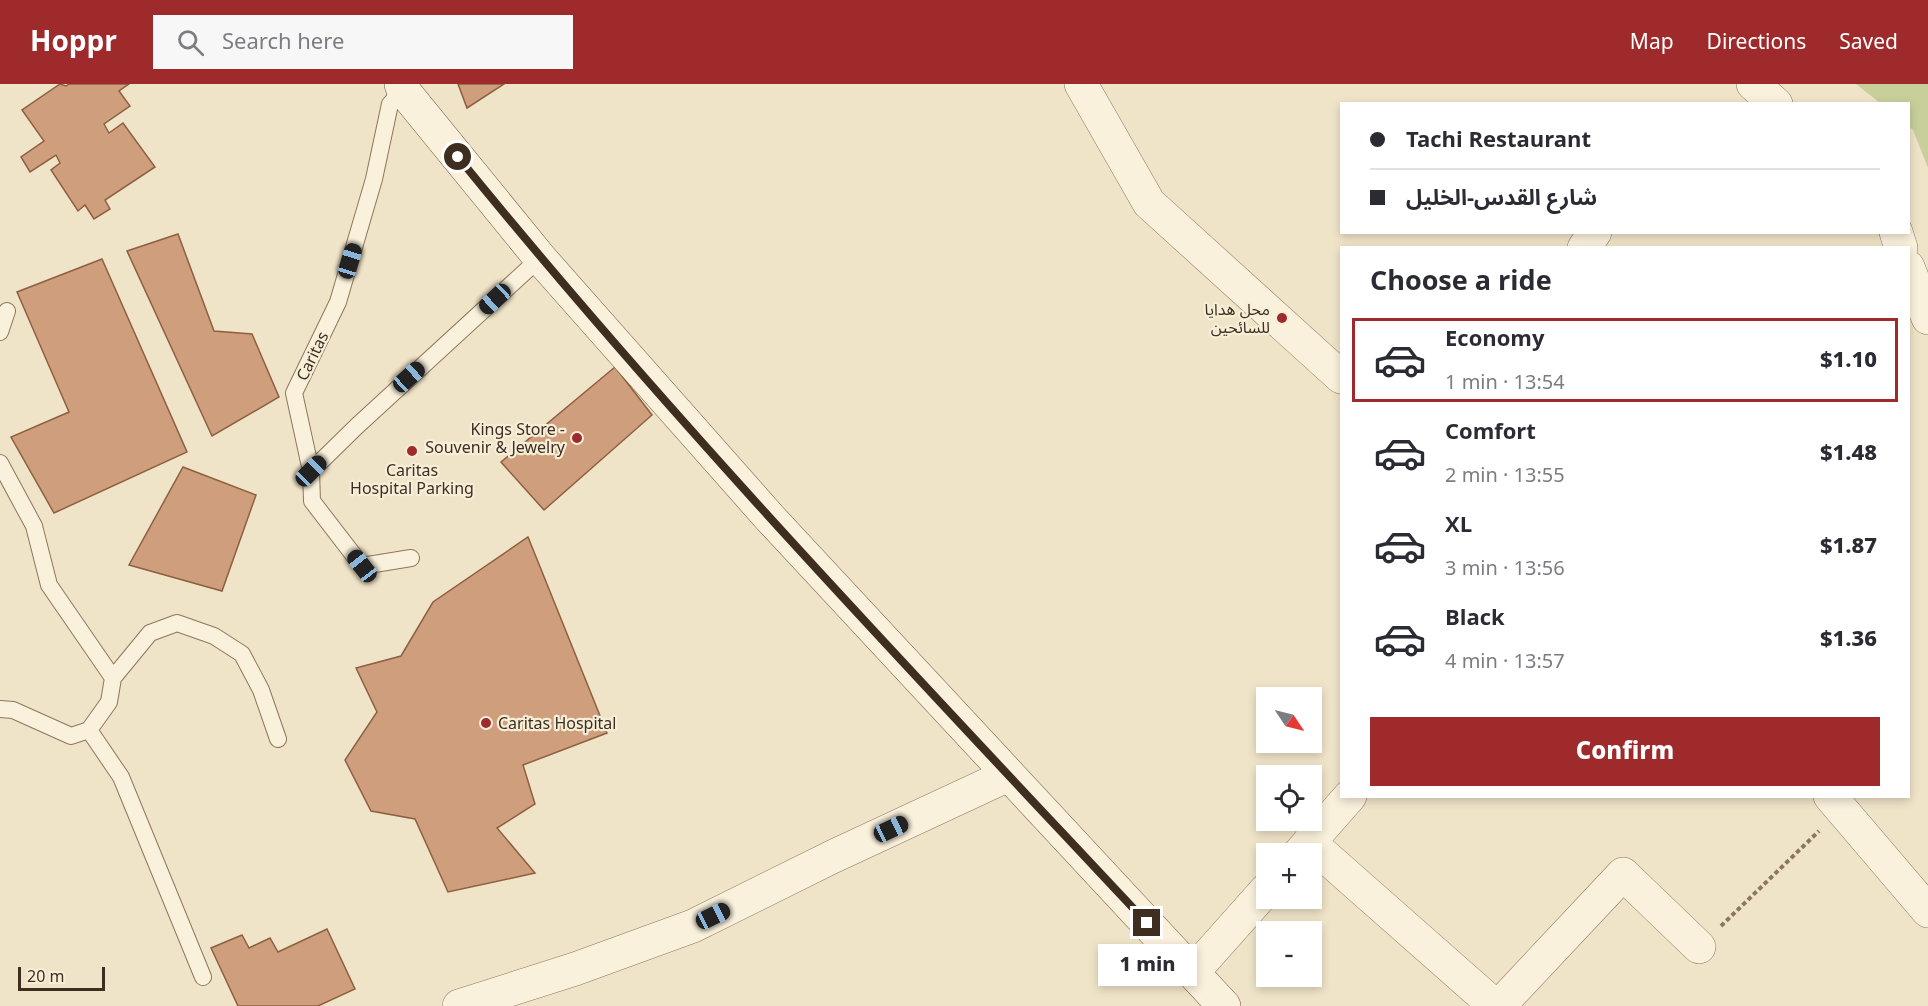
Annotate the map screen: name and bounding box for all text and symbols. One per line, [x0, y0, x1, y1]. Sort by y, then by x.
text: Hoppr [30, 13, 117, 72]
search box [153, 15, 573, 69]
text: Search here [222, 19, 344, 65]
text: Map [1630, 20, 1674, 64]
text: Directions [1707, 20, 1806, 64]
text: Saved [1839, 20, 1898, 64]
icon: search [174, 26, 207, 59]
text: Tachi Restaurant [1406, 117, 1591, 163]
route start [444, 143, 471, 170]
text: شارع القدس-الخليل [1406, 175, 1597, 221]
car [336, 241, 364, 281]
text: Choose a ride [1370, 253, 1552, 310]
car [476, 280, 514, 318]
place label: محل هدايا للسائحين [1205, 293, 1270, 345]
marker: محل هدايا للسائحين [1275, 311, 1289, 325]
text: Economy [1445, 316, 1544, 362]
street label: Caritas [286, 326, 340, 387]
icon: car [1373, 333, 1427, 387]
text: $1.10 [1820, 337, 1877, 383]
car [390, 358, 428, 396]
text: 1 min · 13:54 [1445, 362, 1565, 404]
text: Comfort [1445, 409, 1536, 455]
place label: Kings Store - Souvenir & Jewelry [425, 413, 566, 465]
icon: car [1373, 426, 1427, 480]
text: $1.48 [1820, 430, 1877, 476]
marker: Kings Store - Souvenir & Jewelry [570, 431, 584, 445]
marker: Caritas Hospital Parking [405, 444, 419, 458]
car [292, 452, 330, 490]
place label: Caritas Hospital Parking [350, 454, 474, 506]
text: 2 min · 13:55 [1445, 455, 1565, 497]
text: XL [1445, 502, 1472, 548]
icon: car [1373, 519, 1427, 573]
text: $1.87 [1820, 523, 1877, 569]
car [344, 546, 380, 586]
text: 3 min · 13:56 [1445, 548, 1565, 590]
text: Black [1445, 595, 1505, 641]
icon: car [1373, 612, 1427, 666]
text: $1.36 [1820, 616, 1877, 662]
text: 4 min · 13:57 [1445, 641, 1565, 683]
north arrow [1256, 687, 1322, 753]
map controls [1256, 687, 1322, 987]
place label: Caritas Hospital [498, 707, 616, 741]
marker: Caritas Hospital [479, 716, 493, 730]
button: Confirm [1370, 717, 1880, 786]
button: locate [1256, 765, 1322, 831]
car [871, 813, 911, 845]
button: + [1256, 843, 1322, 909]
car [693, 900, 733, 932]
route end [1133, 909, 1160, 936]
button: − [1256, 921, 1322, 987]
callout: 1 min [1098, 944, 1196, 986]
text: 1 min [1119, 944, 1176, 986]
text: 20 m [27, 960, 64, 994]
scale bar [18, 964, 105, 992]

